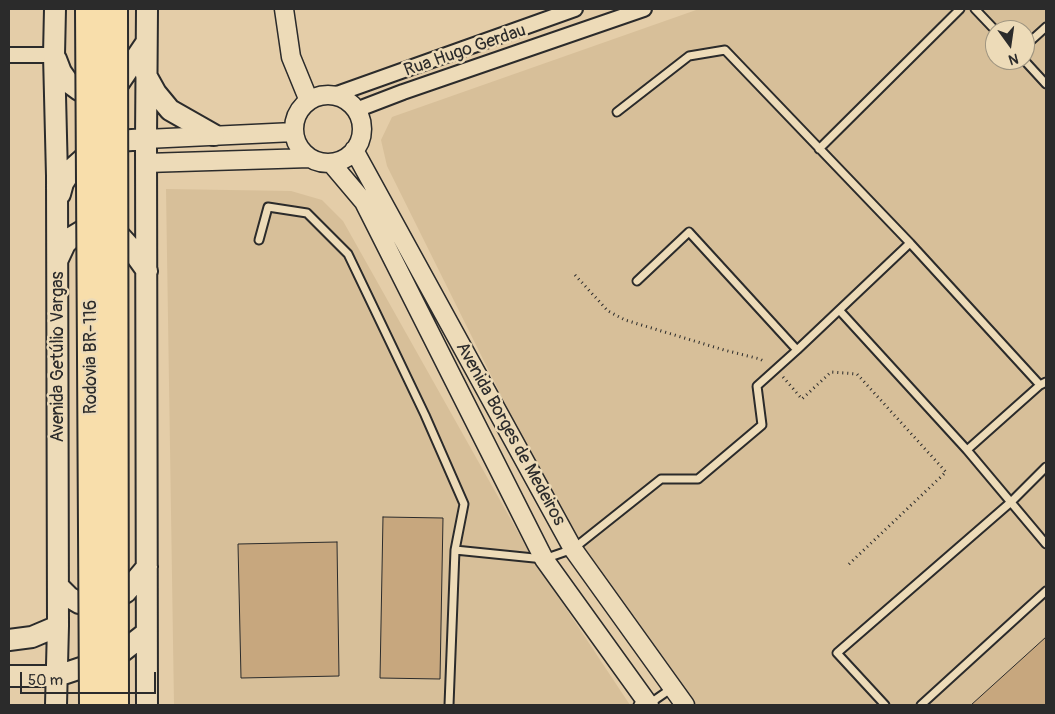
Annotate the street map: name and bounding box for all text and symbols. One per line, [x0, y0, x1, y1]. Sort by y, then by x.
street label: Rua Hugo Gerdau [401, 20, 529, 82]
north arrow [985, 20, 1035, 70]
text: N [1007, 50, 1020, 68]
street label: Avenida Getúlio Vargas [47, 271, 69, 443]
street label: Rodovia BR-116 [80, 300, 102, 414]
street label: Avenida Borges de Medeiros [451, 339, 569, 529]
scale bar [22, 662, 159, 694]
text: 50 m [28, 671, 63, 690]

